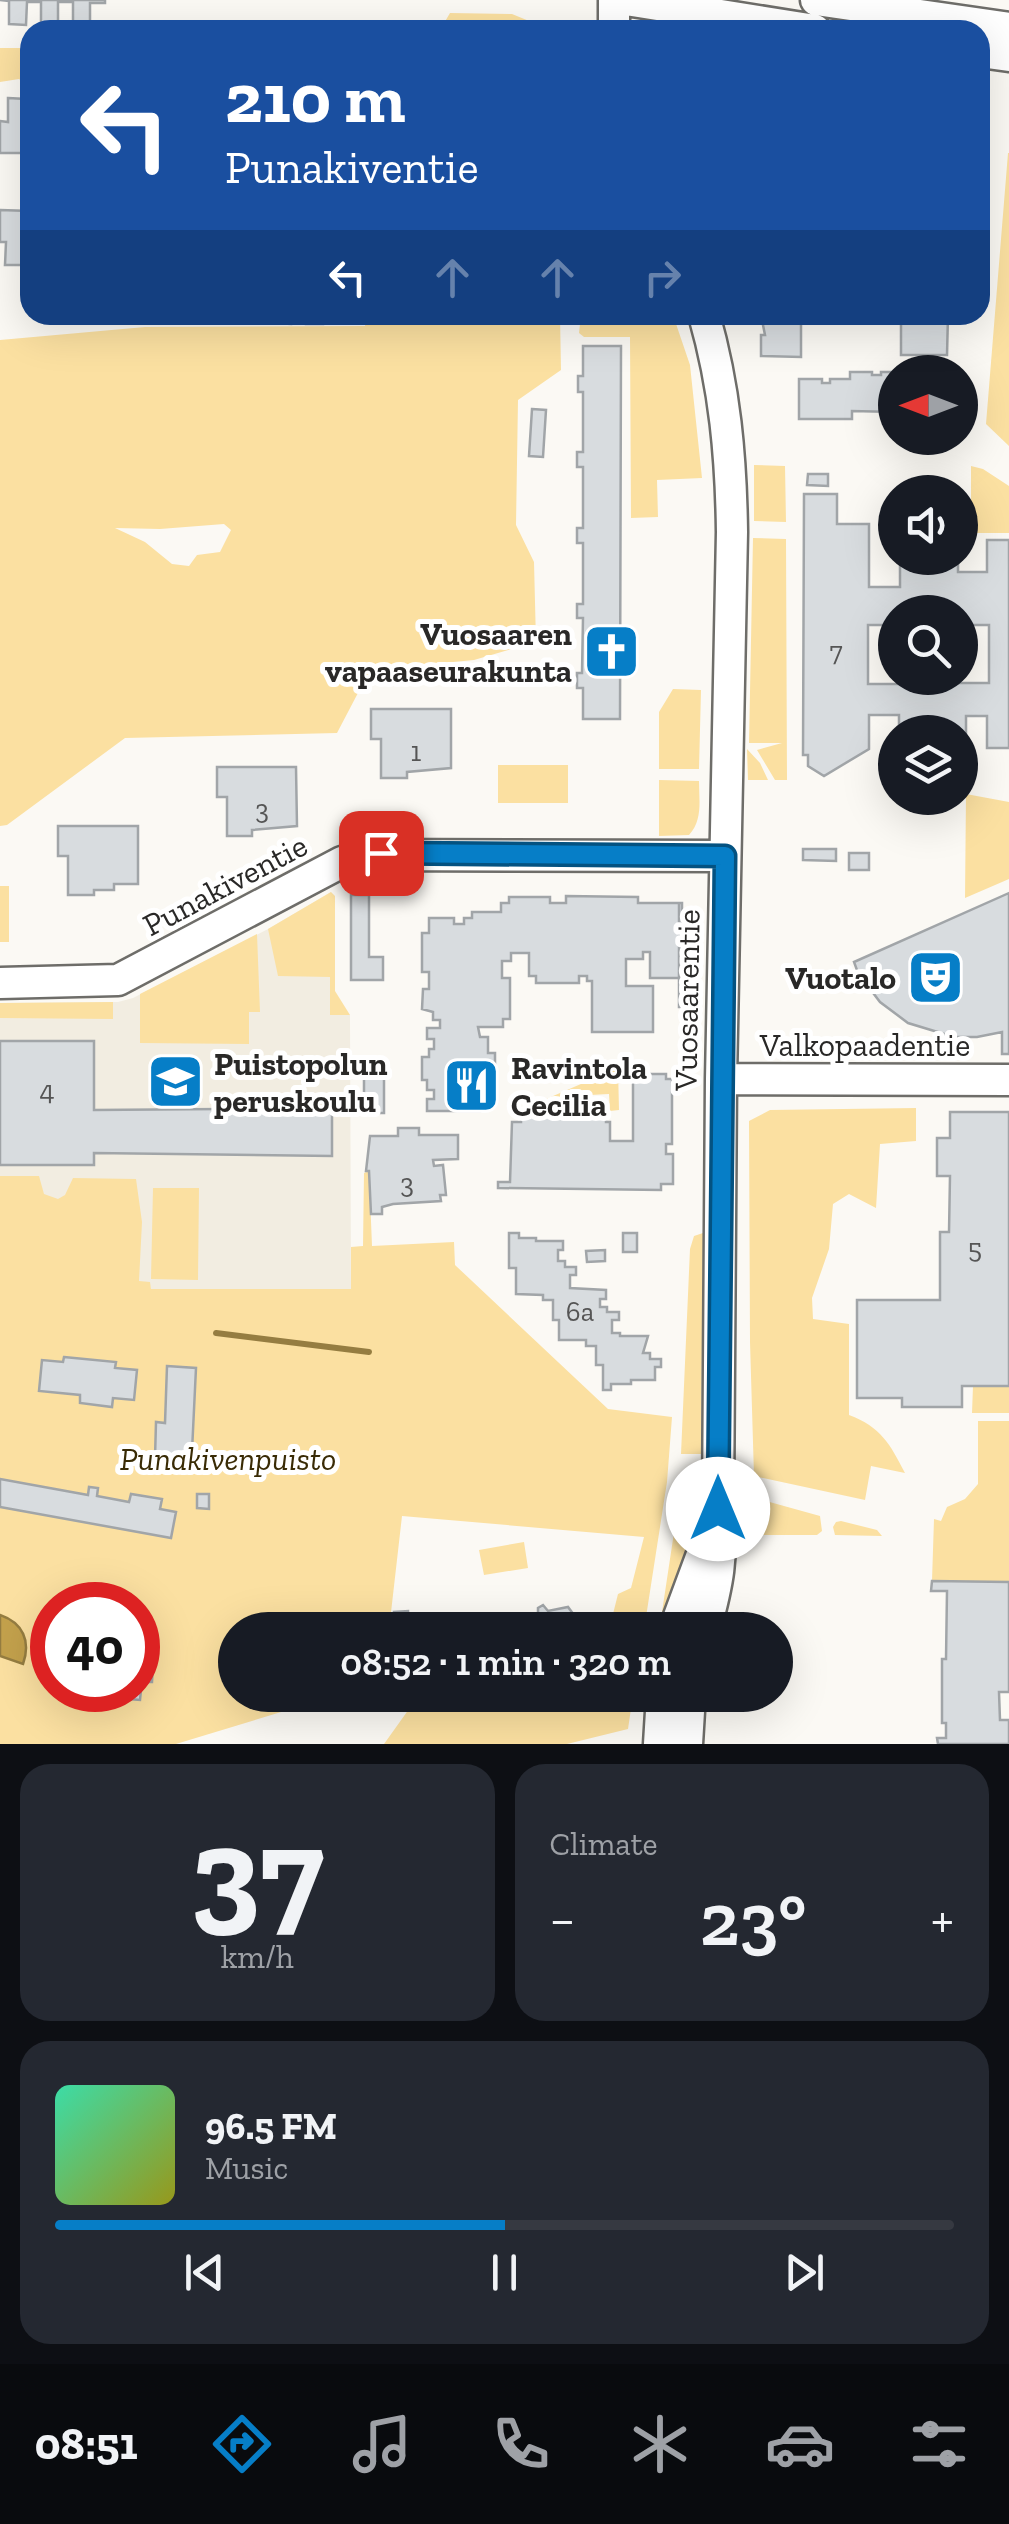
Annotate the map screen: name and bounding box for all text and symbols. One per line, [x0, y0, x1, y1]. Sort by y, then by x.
text: 210 m [225, 56, 406, 140]
icon: left [60, 60, 190, 190]
text: Punakiventie [225, 141, 479, 195]
icon: left [320, 250, 375, 305]
icon: ahead [425, 250, 480, 305]
icon: ahead [530, 250, 585, 305]
icon: right [635, 250, 690, 305]
north arrow [878, 355, 978, 455]
map controls [878, 355, 978, 815]
button: sound [878, 475, 978, 575]
button: search [878, 595, 978, 695]
place label: Vuosaaren vapaaseurakunta [325, 615, 572, 690]
church icon: Vuosaaren vapaaseurakunta [581, 622, 641, 682]
house number: 7 [829, 635, 843, 668]
button: layers [878, 715, 978, 815]
house number: 1 [411, 735, 422, 768]
house number: 3 [255, 793, 269, 826]
pin [339, 811, 424, 896]
street label: Punakiventie [136, 826, 314, 944]
icon: arrive [354, 826, 409, 881]
street label: Vuosaarentie [666, 909, 708, 1092]
theatre icon: Vuotalo [905, 948, 965, 1008]
place label: Vuotalo [785, 959, 896, 997]
street label: Valkopaadentie [759, 1026, 970, 1064]
place label: Puistopolun peruskoulu [214, 1045, 387, 1120]
place label: Ravintola Cecilia [511, 1049, 647, 1124]
school or university icon: Puistopolun peruskoulu [145, 1052, 205, 1112]
restaurant icon: Ravintola Cecilia [442, 1056, 502, 1116]
house number: 4 [39, 1074, 55, 1107]
house number: 3 [400, 1167, 414, 1200]
house number: 5 [968, 1232, 982, 1265]
house number: 6a [566, 1295, 595, 1328]
park label: Punakivenpuisto [120, 1440, 336, 1478]
position arrow [666, 1457, 770, 1561]
speed limit sign: 40 [30, 1582, 160, 1712]
text: 08:52 · 1 min · 320 m [340, 1639, 671, 1685]
text: 37 [190, 1795, 324, 1951]
text: Climate [550, 1825, 658, 1863]
text: 23° [700, 1874, 806, 1964]
text: − [550, 1886, 575, 1952]
text: + [931, 1886, 954, 1952]
text: km/h [221, 1938, 294, 1976]
text: 96.5 FM [205, 2103, 337, 2149]
text: Music [205, 2149, 288, 2187]
icon: previous [177, 2245, 232, 2300]
icon: pause [477, 2245, 532, 2300]
icon: next [777, 2245, 832, 2300]
icon: directions [207, 2409, 277, 2479]
icon: music [347, 2409, 417, 2479]
icon: phone [486, 2409, 556, 2479]
icon: climate [625, 2409, 695, 2479]
icon: car [765, 2409, 835, 2479]
icon: filters [904, 2409, 974, 2479]
text: 08:51 [35, 2417, 138, 2471]

